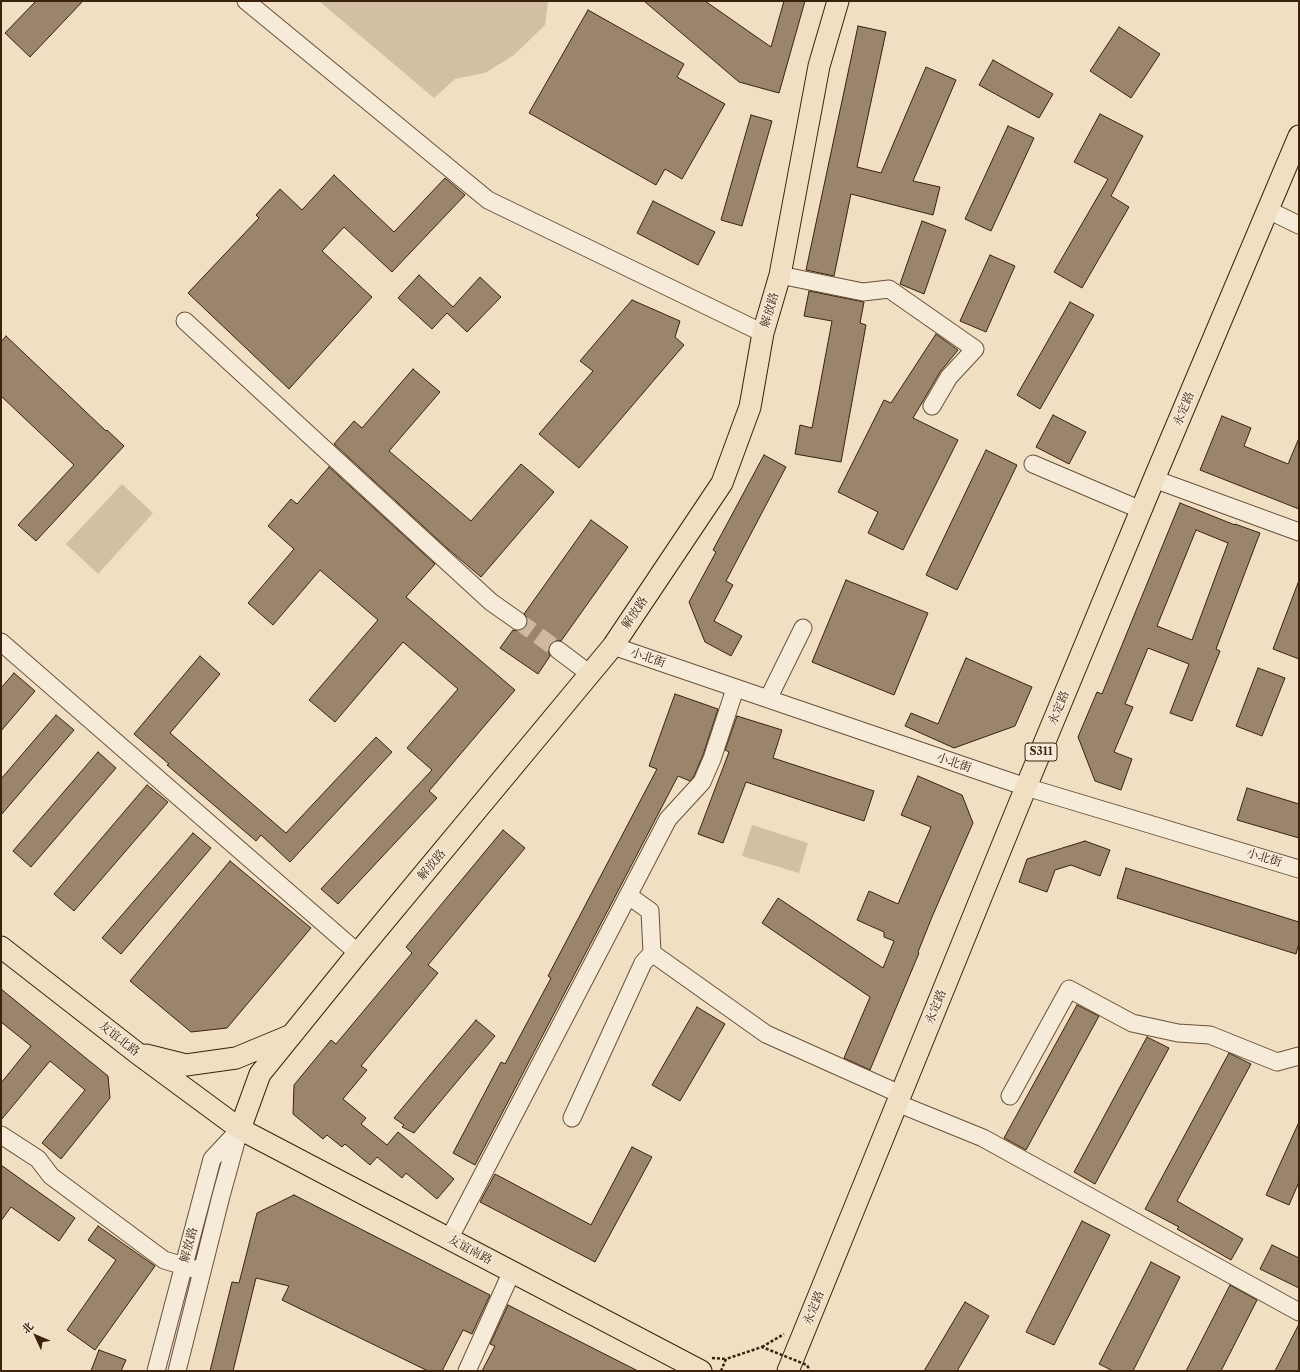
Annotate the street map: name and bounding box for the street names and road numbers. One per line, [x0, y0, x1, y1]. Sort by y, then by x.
street label: 解放路 [758, 291, 782, 329]
street label: 永定路 [1170, 390, 1198, 428]
street label: 解放路 [619, 594, 651, 632]
street label: 小北街 [629, 645, 667, 671]
street label: 永定路 [1045, 689, 1073, 727]
road number: S311 [1025, 743, 1057, 761]
street label: 小北街 [935, 750, 973, 776]
street label: 小北街 [1245, 846, 1283, 870]
street label: 解放路 [415, 847, 449, 883]
street label: 永定路 [923, 988, 949, 1026]
street label: 友谊北路 [96, 1019, 142, 1059]
street label: 解放路 [177, 1226, 201, 1264]
street label: 友谊南路 [445, 1232, 495, 1268]
street label: 永定路 [801, 1289, 827, 1327]

